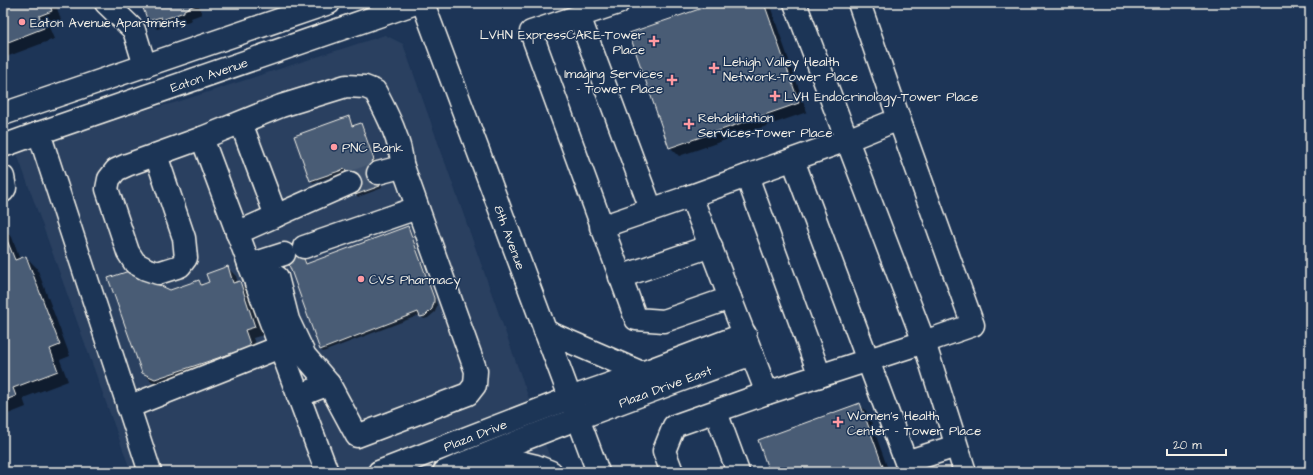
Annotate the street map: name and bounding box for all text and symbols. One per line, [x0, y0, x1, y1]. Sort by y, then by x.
place label: Eaton Avenue Apartments [30, 14, 187, 32]
marker: Eaton Avenue Apartments [17, 17, 27, 27]
place label: LVHN ExpressCARE-Tower Place [480, 26, 645, 59]
marker: LVHN ExpressCARE-Tower Place [648, 35, 660, 47]
place label: Lehigh Valley Health Network–Tower Place [723, 53, 858, 86]
street label: Eaton Avenue [168, 54, 250, 97]
marker: Lehigh Valley Health Network–Tower Place [708, 62, 720, 74]
place label: Imaging Services - Tower Place [564, 65, 663, 98]
marker: Imaging Services - Tower Place [666, 74, 678, 86]
place label: LVH Endocrinology-Tower Place [784, 88, 978, 107]
marker: LVH Endocrinology-Tower Place [769, 90, 781, 102]
place label: Rehabilitation Services–Tower Place [698, 109, 833, 142]
marker: Rehabilitation Services–Tower Place [683, 118, 695, 130]
place label: PNC Bank [342, 139, 403, 157]
marker: PNC Bank [329, 142, 339, 152]
street label: 8th Avenue [489, 203, 530, 272]
place label: CVS Pharmacy [369, 271, 461, 290]
marker: CVS Pharmacy [356, 274, 366, 284]
street label: Plaza Drive East [616, 361, 715, 412]
place label: Women’s Health Center - Tower Place [847, 407, 981, 440]
street label: Plaza Drive [441, 415, 510, 456]
marker: Women’s Health Center - Tower Place [832, 416, 844, 428]
scale bar [1167, 431, 1226, 457]
text: 20 m [1173, 437, 1202, 454]

